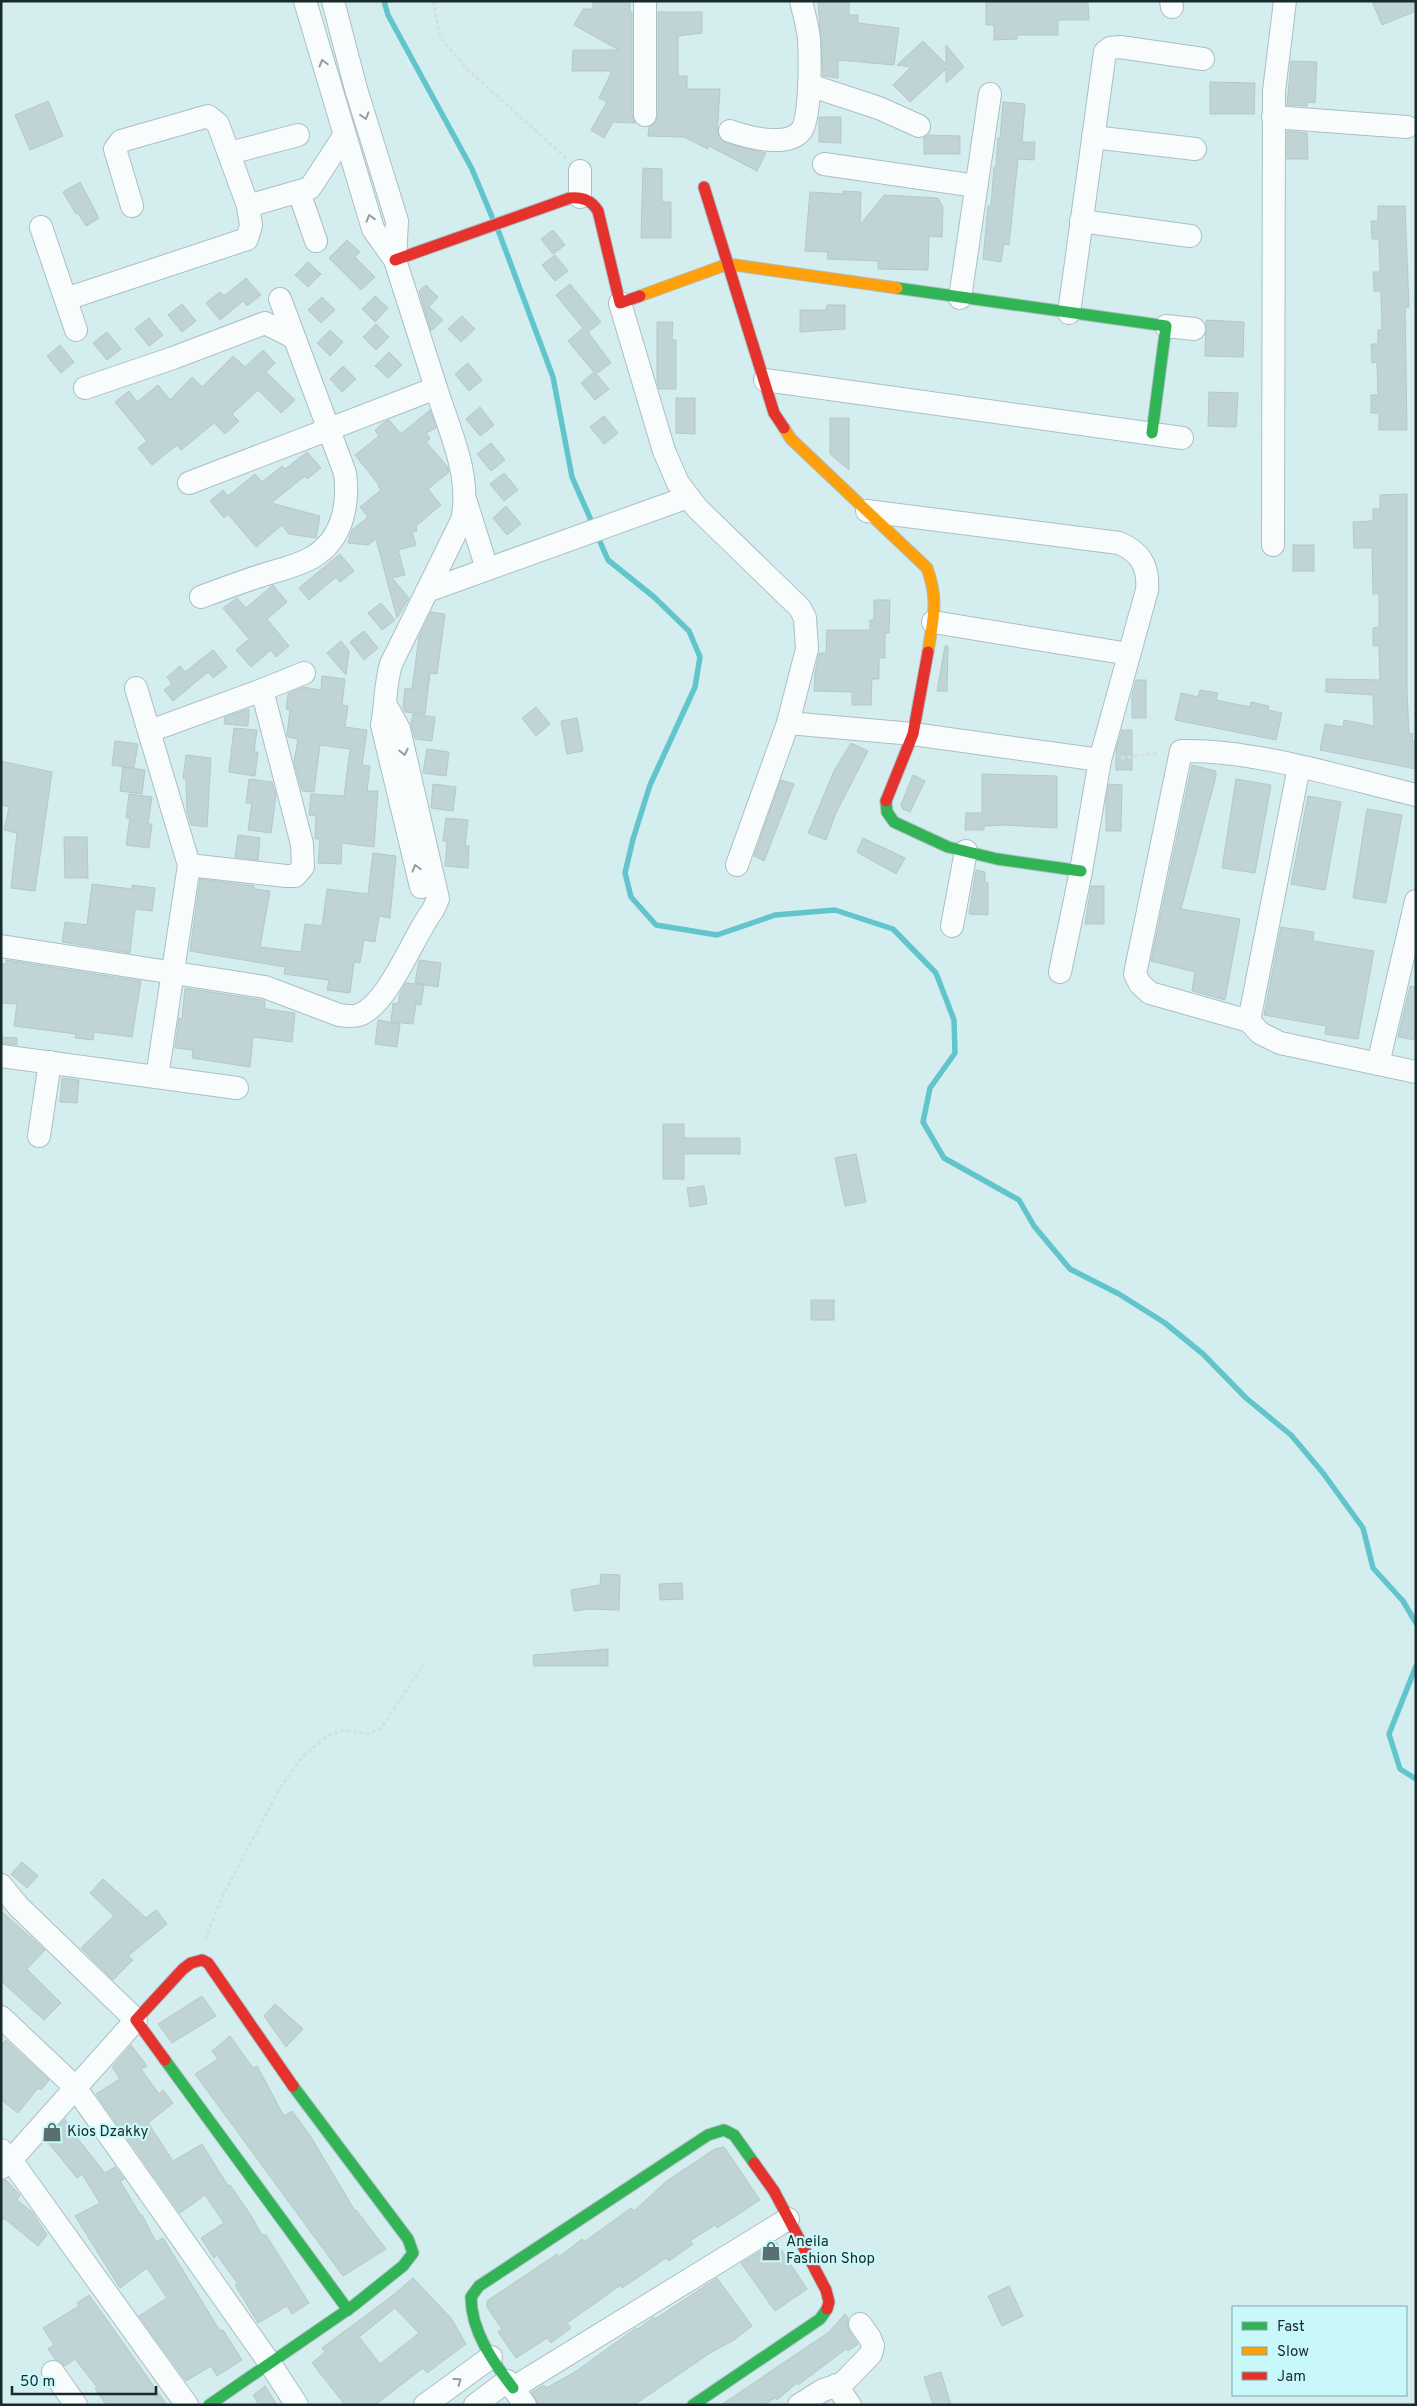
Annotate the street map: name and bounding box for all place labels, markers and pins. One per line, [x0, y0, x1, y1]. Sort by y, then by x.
shop icon: Kios Dzakky [41, 2121, 63, 2143]
place label: Kios Dzakky [67, 2123, 149, 2142]
place label: Aneila Fashion Shop [786, 2233, 875, 2269]
shop icon: Aneila Fashion Shop [760, 2240, 782, 2262]

